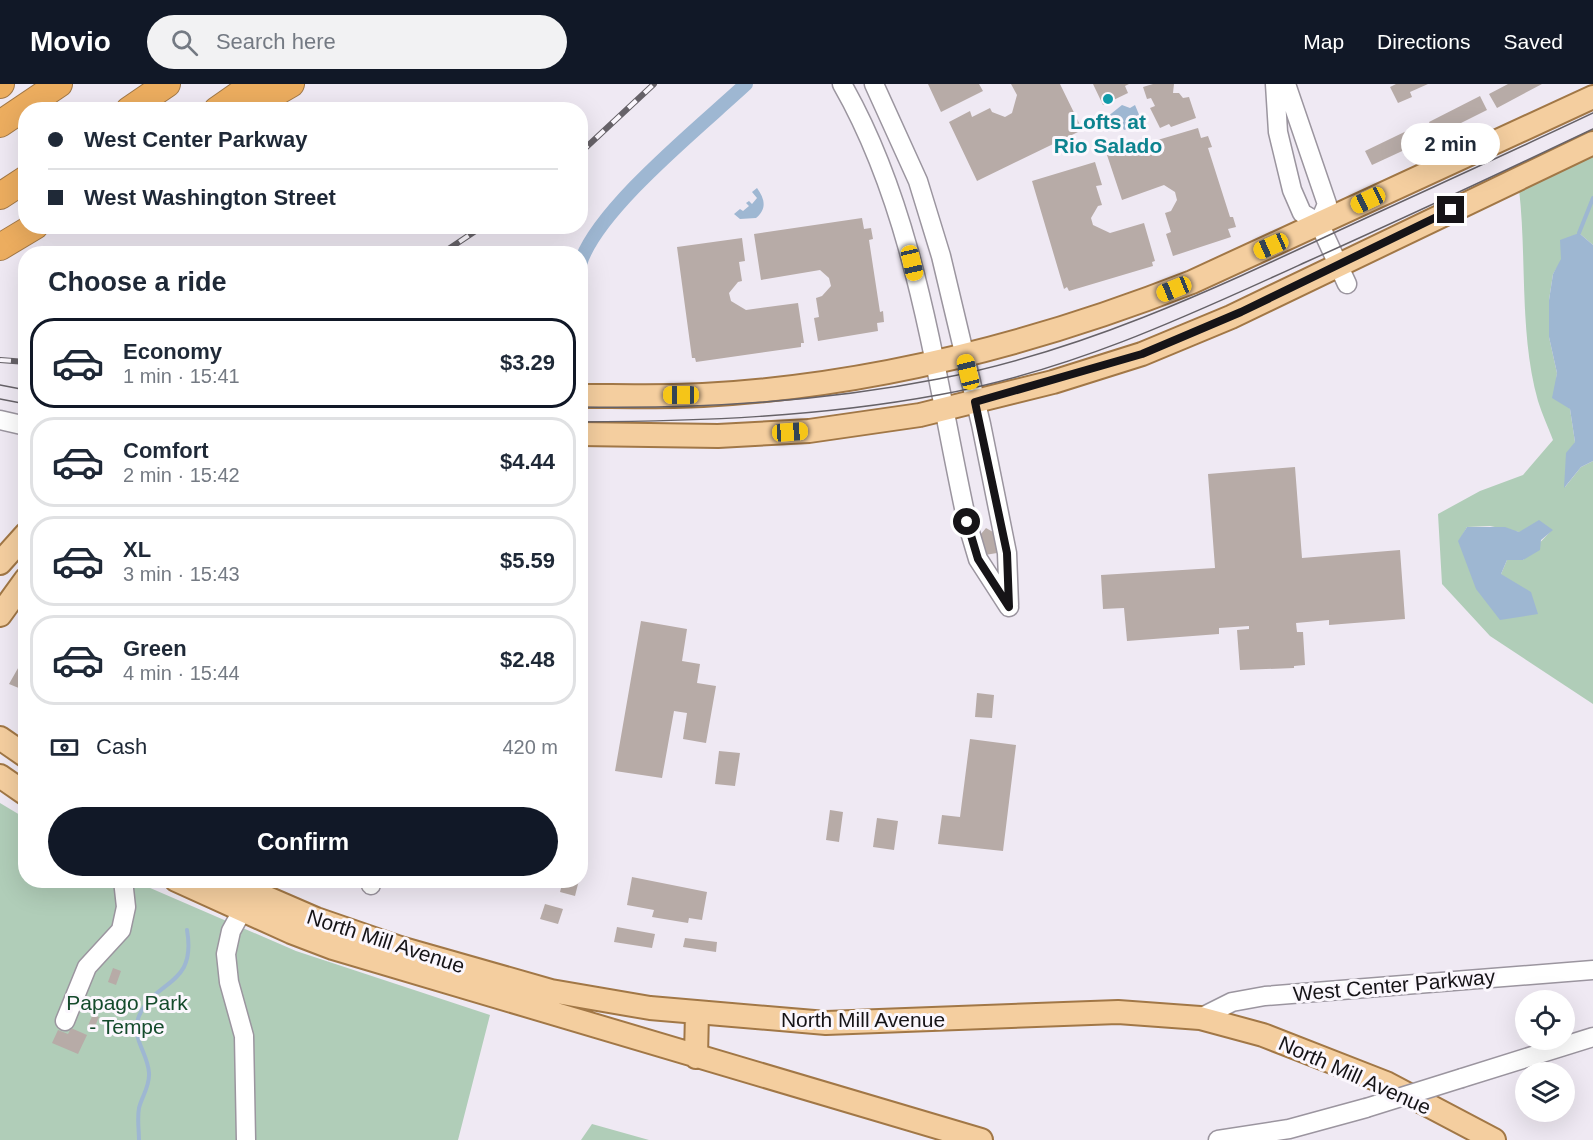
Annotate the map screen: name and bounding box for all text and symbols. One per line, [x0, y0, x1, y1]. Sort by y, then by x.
search box [147, 15, 567, 69]
text: Movio [30, 26, 111, 57]
icon: search [168, 26, 201, 59]
text: Search here [216, 29, 336, 54]
text: Map [1303, 30, 1344, 53]
text: Directions [1377, 30, 1470, 53]
text: Saved [1503, 30, 1563, 53]
marker: Lofts at Rio Salado [1101, 92, 1115, 106]
place label: Lofts at Rio Salado [1054, 110, 1162, 157]
callout: 2 min [1402, 123, 1500, 165]
text: West Center Parkway [84, 127, 307, 152]
text: 2 min [1424, 133, 1477, 155]
car [1348, 184, 1388, 216]
text: West Washington Street [84, 185, 336, 210]
route end [1437, 196, 1464, 223]
car [1251, 230, 1291, 262]
car [899, 243, 925, 283]
text: Choose a ride [48, 267, 227, 297]
car [1154, 274, 1194, 304]
icon: car [51, 336, 105, 390]
text: Economy [123, 339, 222, 364]
text: $3.29 [500, 350, 555, 375]
car [955, 352, 981, 392]
text: 1 min · 15:41 [123, 365, 240, 387]
car [663, 386, 699, 404]
car [771, 422, 809, 442]
icon: car [51, 435, 105, 489]
text: Comfort [123, 438, 209, 463]
text: $4.44 [500, 449, 555, 474]
text: 2 min · 15:42 [123, 464, 240, 486]
route start [953, 508, 980, 535]
icon: car [51, 534, 105, 588]
text: XL [123, 537, 151, 562]
text: $5.59 [500, 548, 555, 573]
text: 3 min · 15:43 [123, 563, 240, 585]
icon: car [51, 633, 105, 687]
text: Green [123, 636, 187, 661]
text: $2.48 [500, 647, 555, 672]
text: 4 min · 15:44 [123, 662, 240, 684]
icon: cash [48, 731, 81, 764]
text: Cash [96, 734, 147, 759]
text: 420 m [502, 736, 558, 758]
button: Confirm [48, 807, 558, 876]
street label: North Mill Avenue [304, 905, 468, 977]
street label: West Center Parkway [1292, 965, 1496, 1005]
map controls [1515, 990, 1575, 1122]
button: locate [1515, 990, 1575, 1050]
park label: Papago Park - Tempe [66, 991, 188, 1038]
street label: North Mill Avenue [781, 1008, 945, 1031]
street label: North Mill Avenue [1275, 1031, 1435, 1119]
button: layers [1515, 1062, 1575, 1122]

